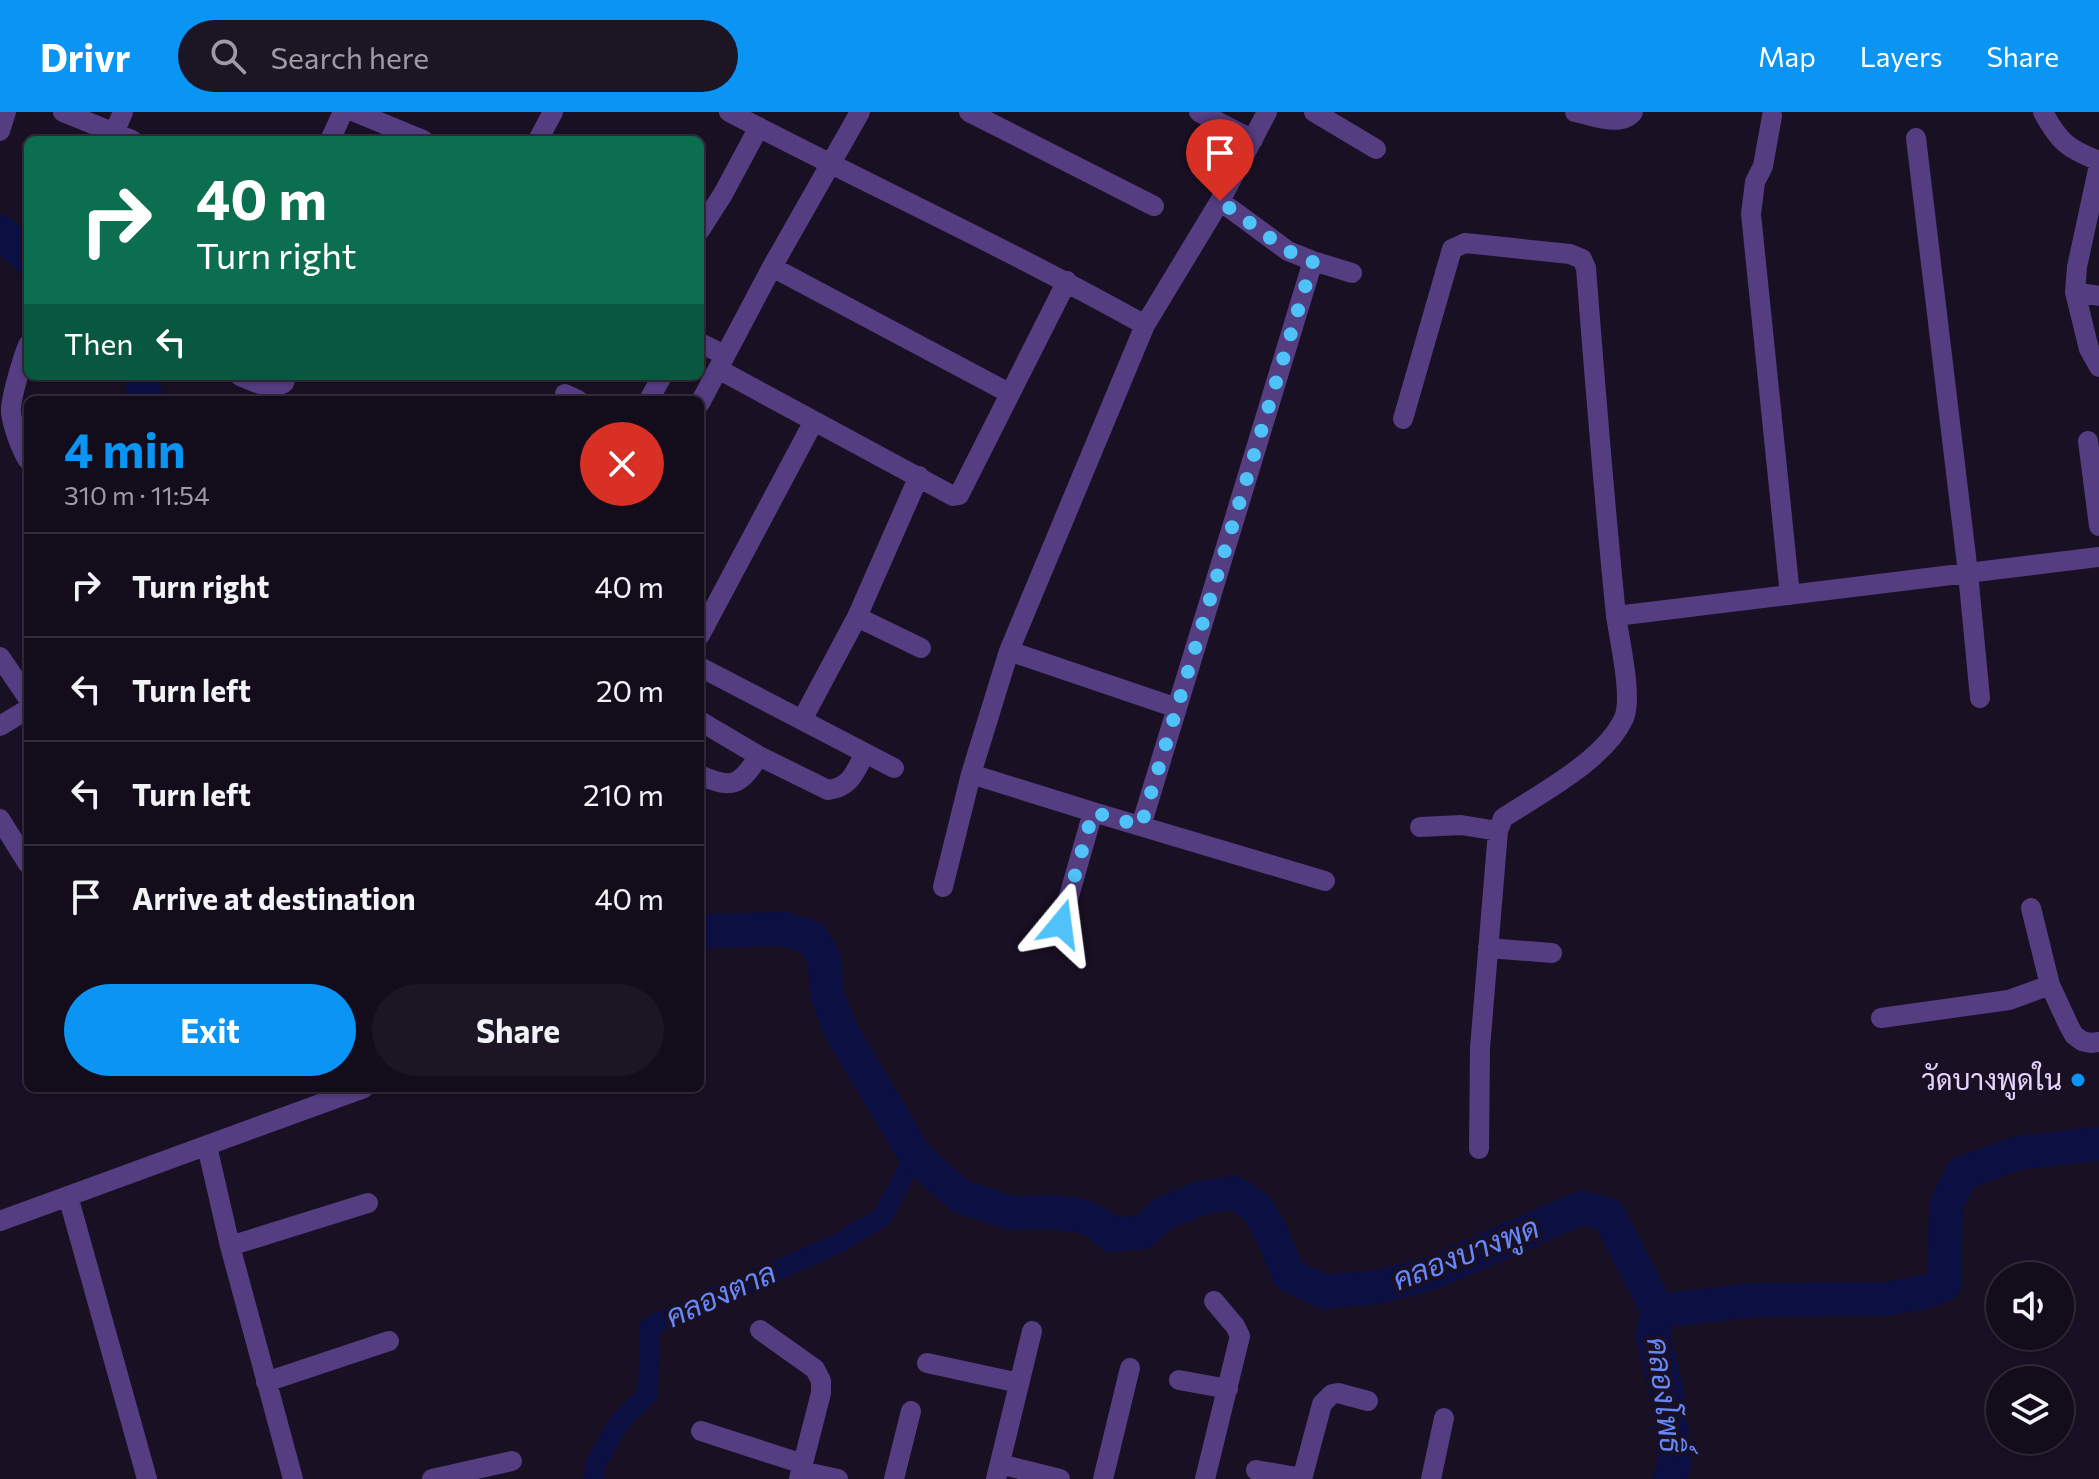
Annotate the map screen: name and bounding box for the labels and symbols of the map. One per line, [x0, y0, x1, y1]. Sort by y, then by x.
pin [1186, 119, 1254, 201]
position arrow [1019, 882, 1103, 966]
place label: วัดบางพูดใน [1922, 1061, 2062, 1100]
marker: วัดบางพูดใน [2069, 1071, 2087, 1089]
water label: คลองบางพูด [1387, 1207, 1545, 1300]
water label: คลองตาล [659, 1252, 781, 1333]
water label: คลองโพธิ์ [1641, 1334, 1698, 1460]

